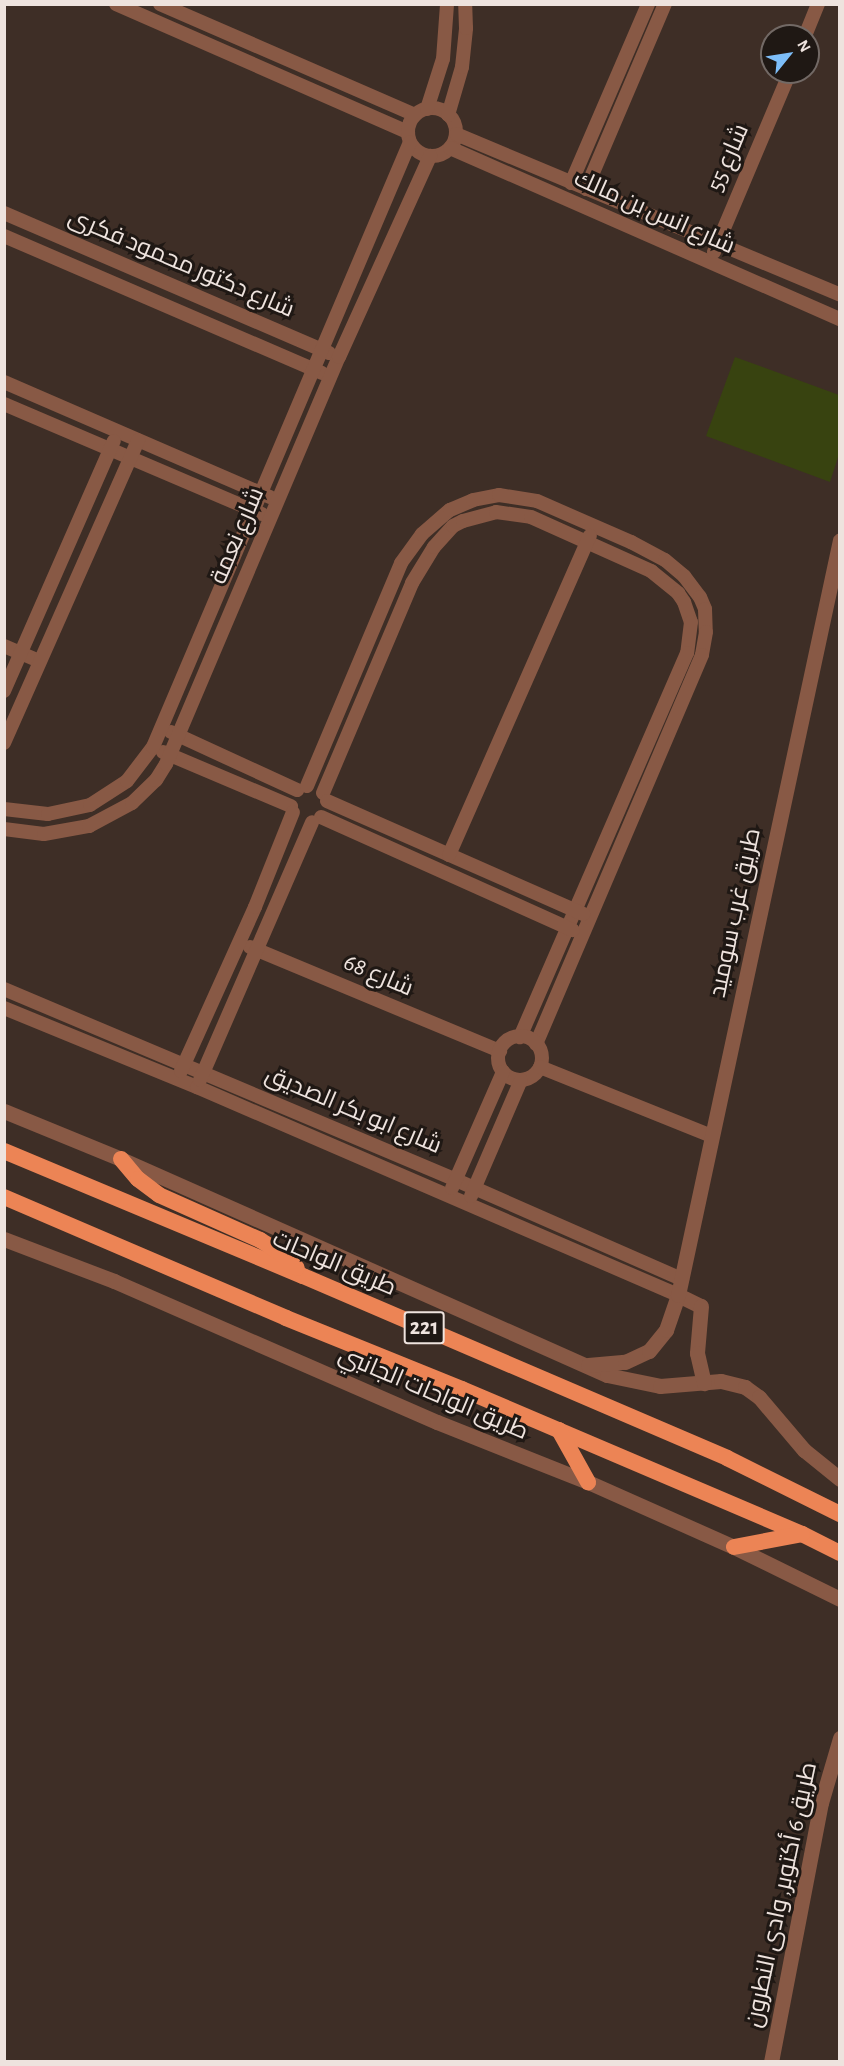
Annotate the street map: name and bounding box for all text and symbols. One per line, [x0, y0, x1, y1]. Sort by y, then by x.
north arrow [760, 24, 820, 84]
text: N [794, 37, 814, 55]
street label: شارع 55 [702, 120, 756, 196]
street label: شارع انس بن مالك [569, 165, 739, 261]
street label: شارع دكتور محمود فكرى [64, 203, 298, 325]
street label: شارع نعمة [205, 483, 271, 589]
street label: طريق غرب سوميد [704, 826, 768, 1000]
street label: شارع 68 [339, 948, 417, 1004]
street label: شارع ابو بكر الصديق [260, 1061, 446, 1161]
street label: طريق الواحات [268, 1225, 400, 1303]
road number: 221 [403, 1309, 445, 1347]
street label: طريق الواحات الجانبي [334, 1341, 532, 1447]
street label: طريق 6 أكتوبر, وادى النطرون [740, 1760, 824, 2030]

